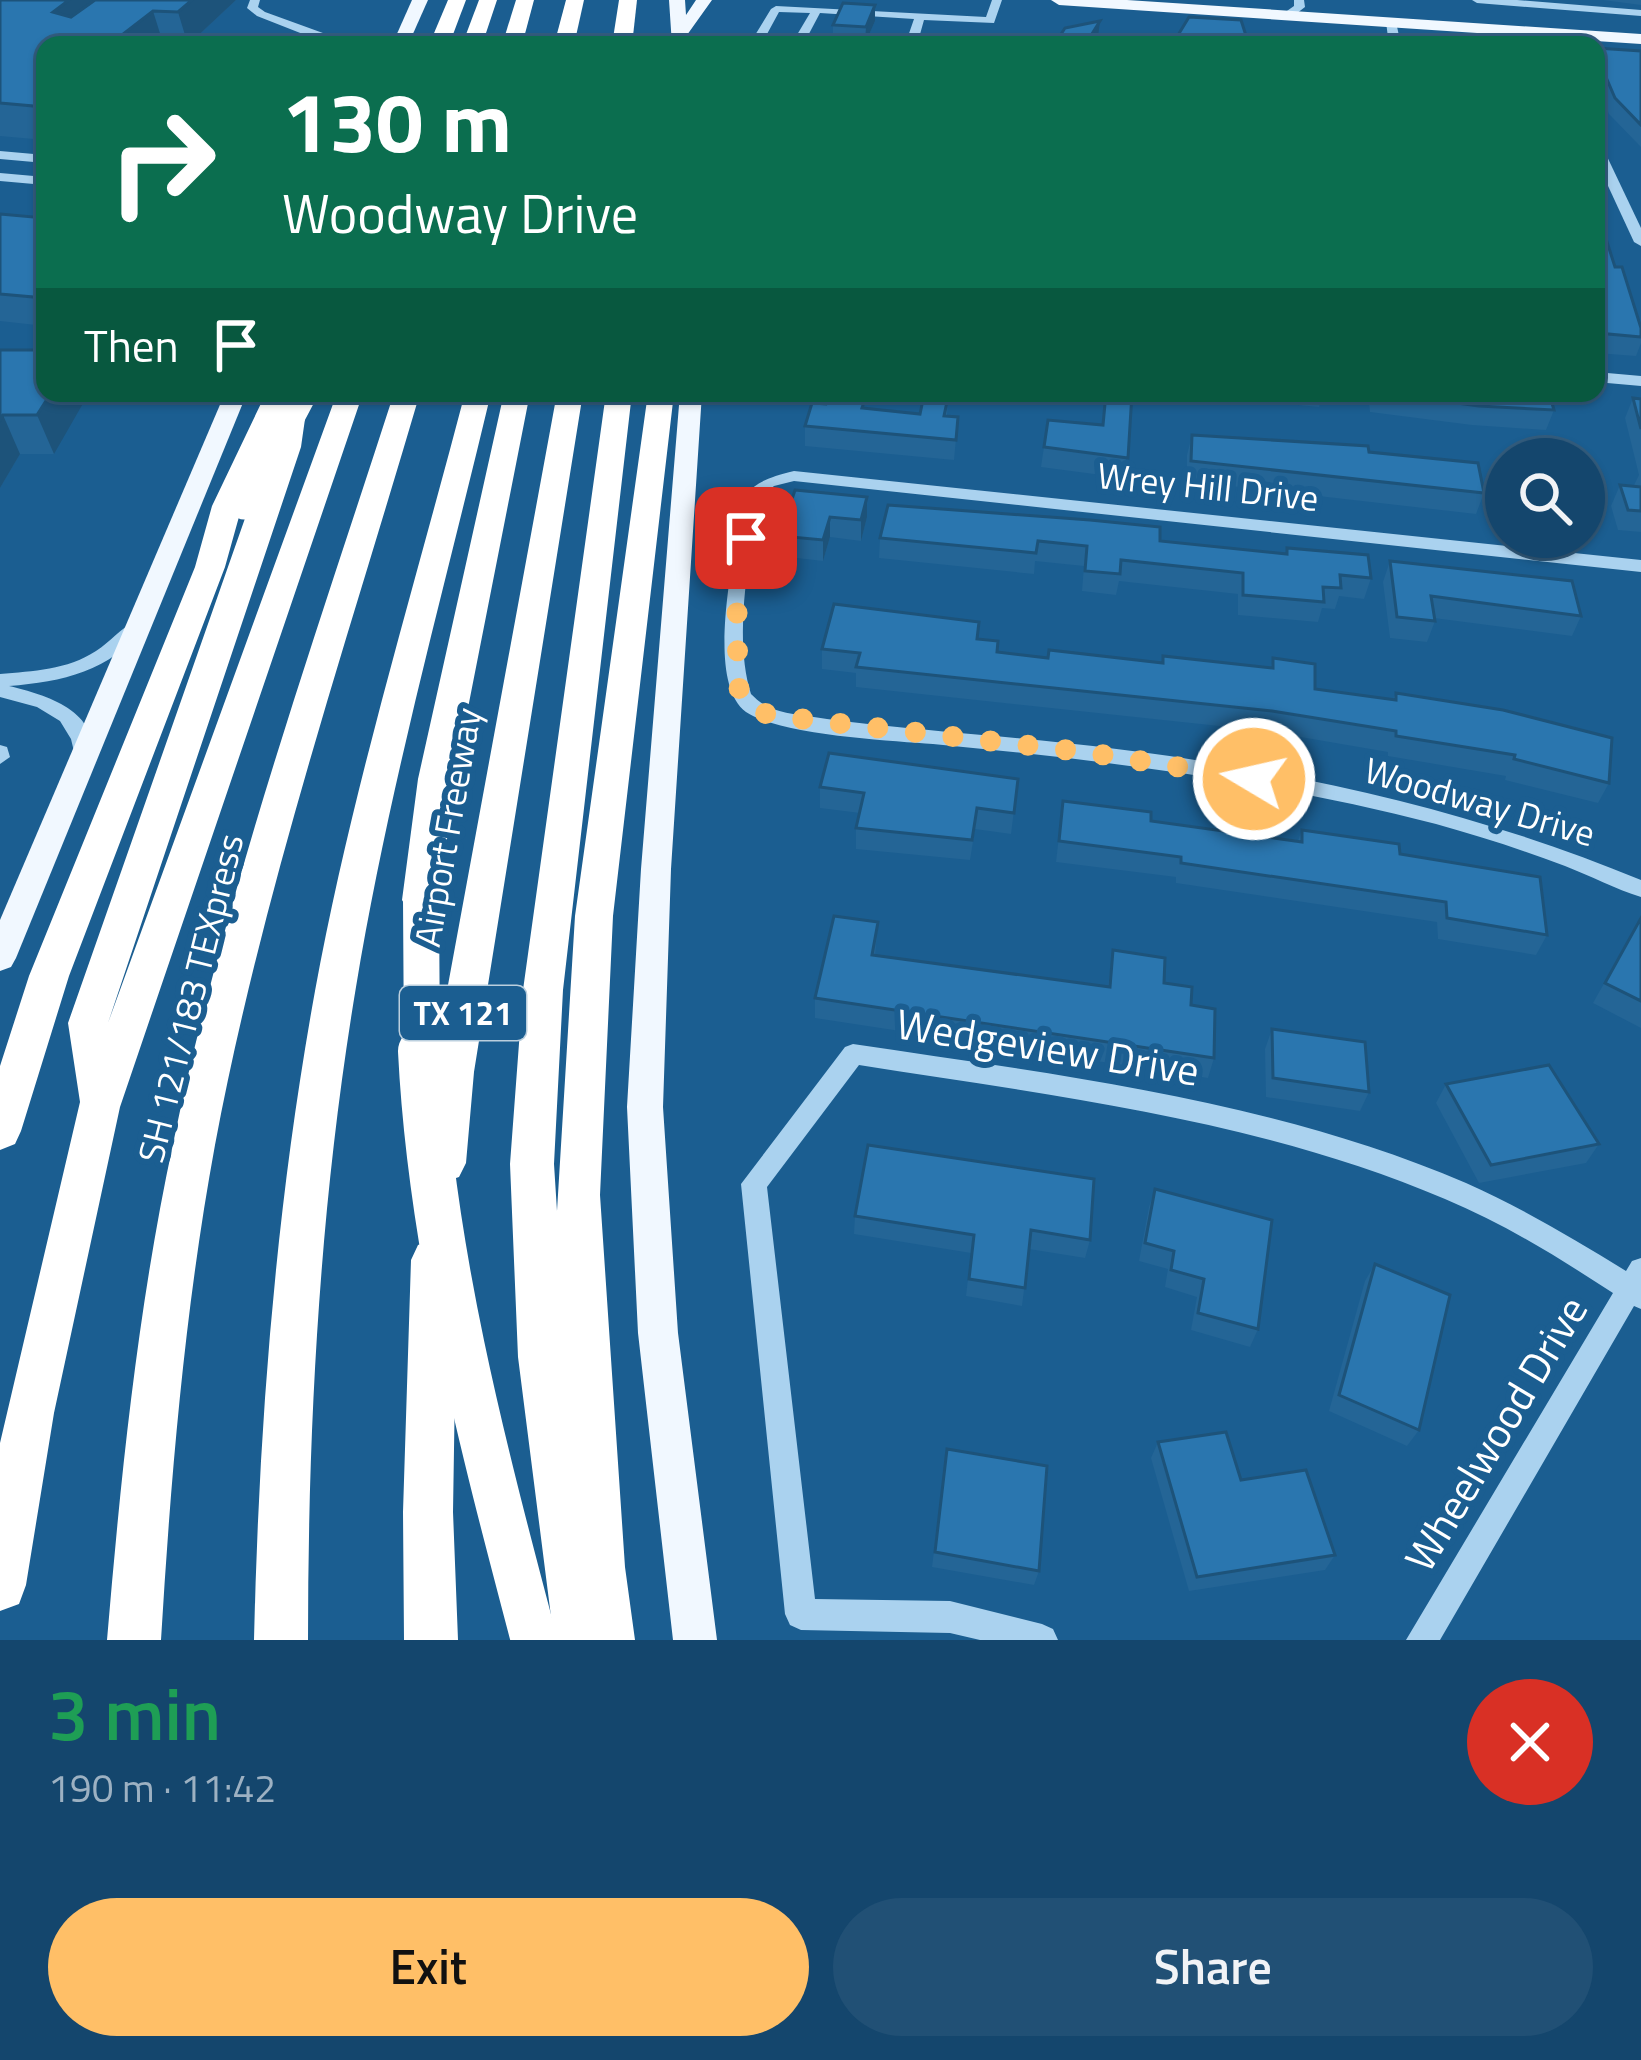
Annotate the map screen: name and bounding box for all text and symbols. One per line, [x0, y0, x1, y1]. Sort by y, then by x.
text: 130 m [282, 57, 512, 185]
icon: right [84, 84, 240, 240]
text: Woodway Drive [282, 172, 638, 254]
text: Then [84, 311, 179, 379]
icon: arrive [203, 312, 269, 378]
map controls [1485, 438, 1605, 558]
button: search [1485, 438, 1605, 558]
street label: Wrey Hill Drive [1095, 447, 1321, 525]
pin [695, 487, 797, 589]
icon: arrive [713, 505, 779, 571]
street label: Airport Freeway [399, 703, 495, 951]
position arrow [1191, 716, 1317, 842]
street label: Woodway Drive [1358, 742, 1602, 860]
street label: SH 121/183 TEXpress [123, 828, 257, 1168]
road number: TX 121 [400, 986, 526, 1040]
street label: Wedgeview Drive [892, 990, 1204, 1102]
street label: Wheelwood Drive [1387, 1283, 1603, 1583]
text: 3 min [48, 1658, 221, 1768]
button: close [1467, 1679, 1593, 1805]
text: 190 m · 11:42 [48, 1758, 276, 1817]
button: Exit [48, 1898, 809, 2036]
button: Share [833, 1898, 1593, 2036]

